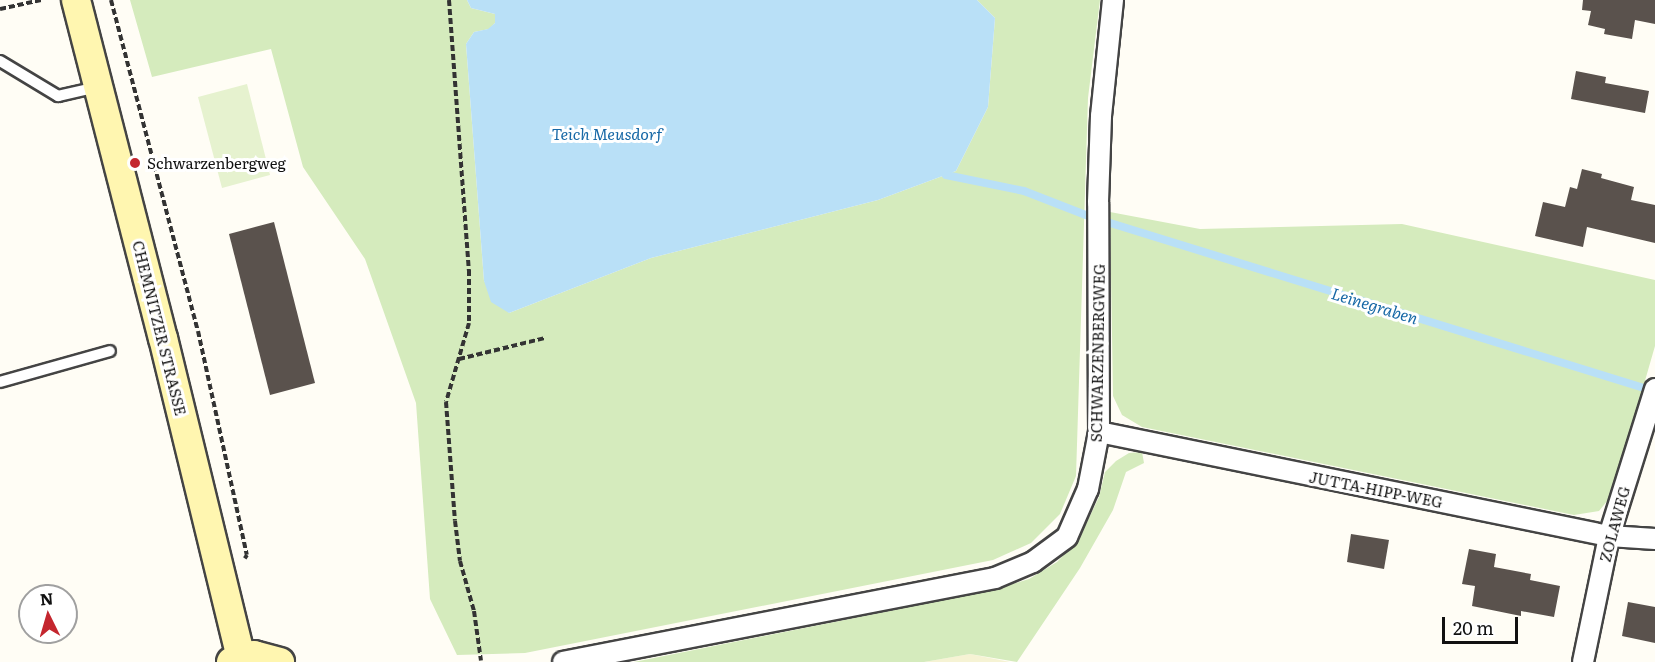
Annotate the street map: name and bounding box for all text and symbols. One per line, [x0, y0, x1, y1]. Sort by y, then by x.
water label: Teich Meusdorf [552, 123, 662, 143]
place label: Schwarzenbergweg [147, 154, 286, 172]
marker: Schwarzenbergweg [128, 156, 142, 170]
street label: CHEMNITZER STRASSE [130, 239, 190, 417]
street label: SCHWARZENBERGWEG [1086, 264, 1108, 442]
water label: Leinegraben [1329, 283, 1421, 327]
street label: JUTTA-HIPP-WEG [1308, 467, 1444, 511]
street label: ZOLAWEG [1595, 484, 1633, 564]
north arrow [18, 584, 78, 644]
text: N [39, 586, 54, 611]
scale bar [1445, 605, 1522, 643]
text: 20 m [1453, 614, 1494, 641]

